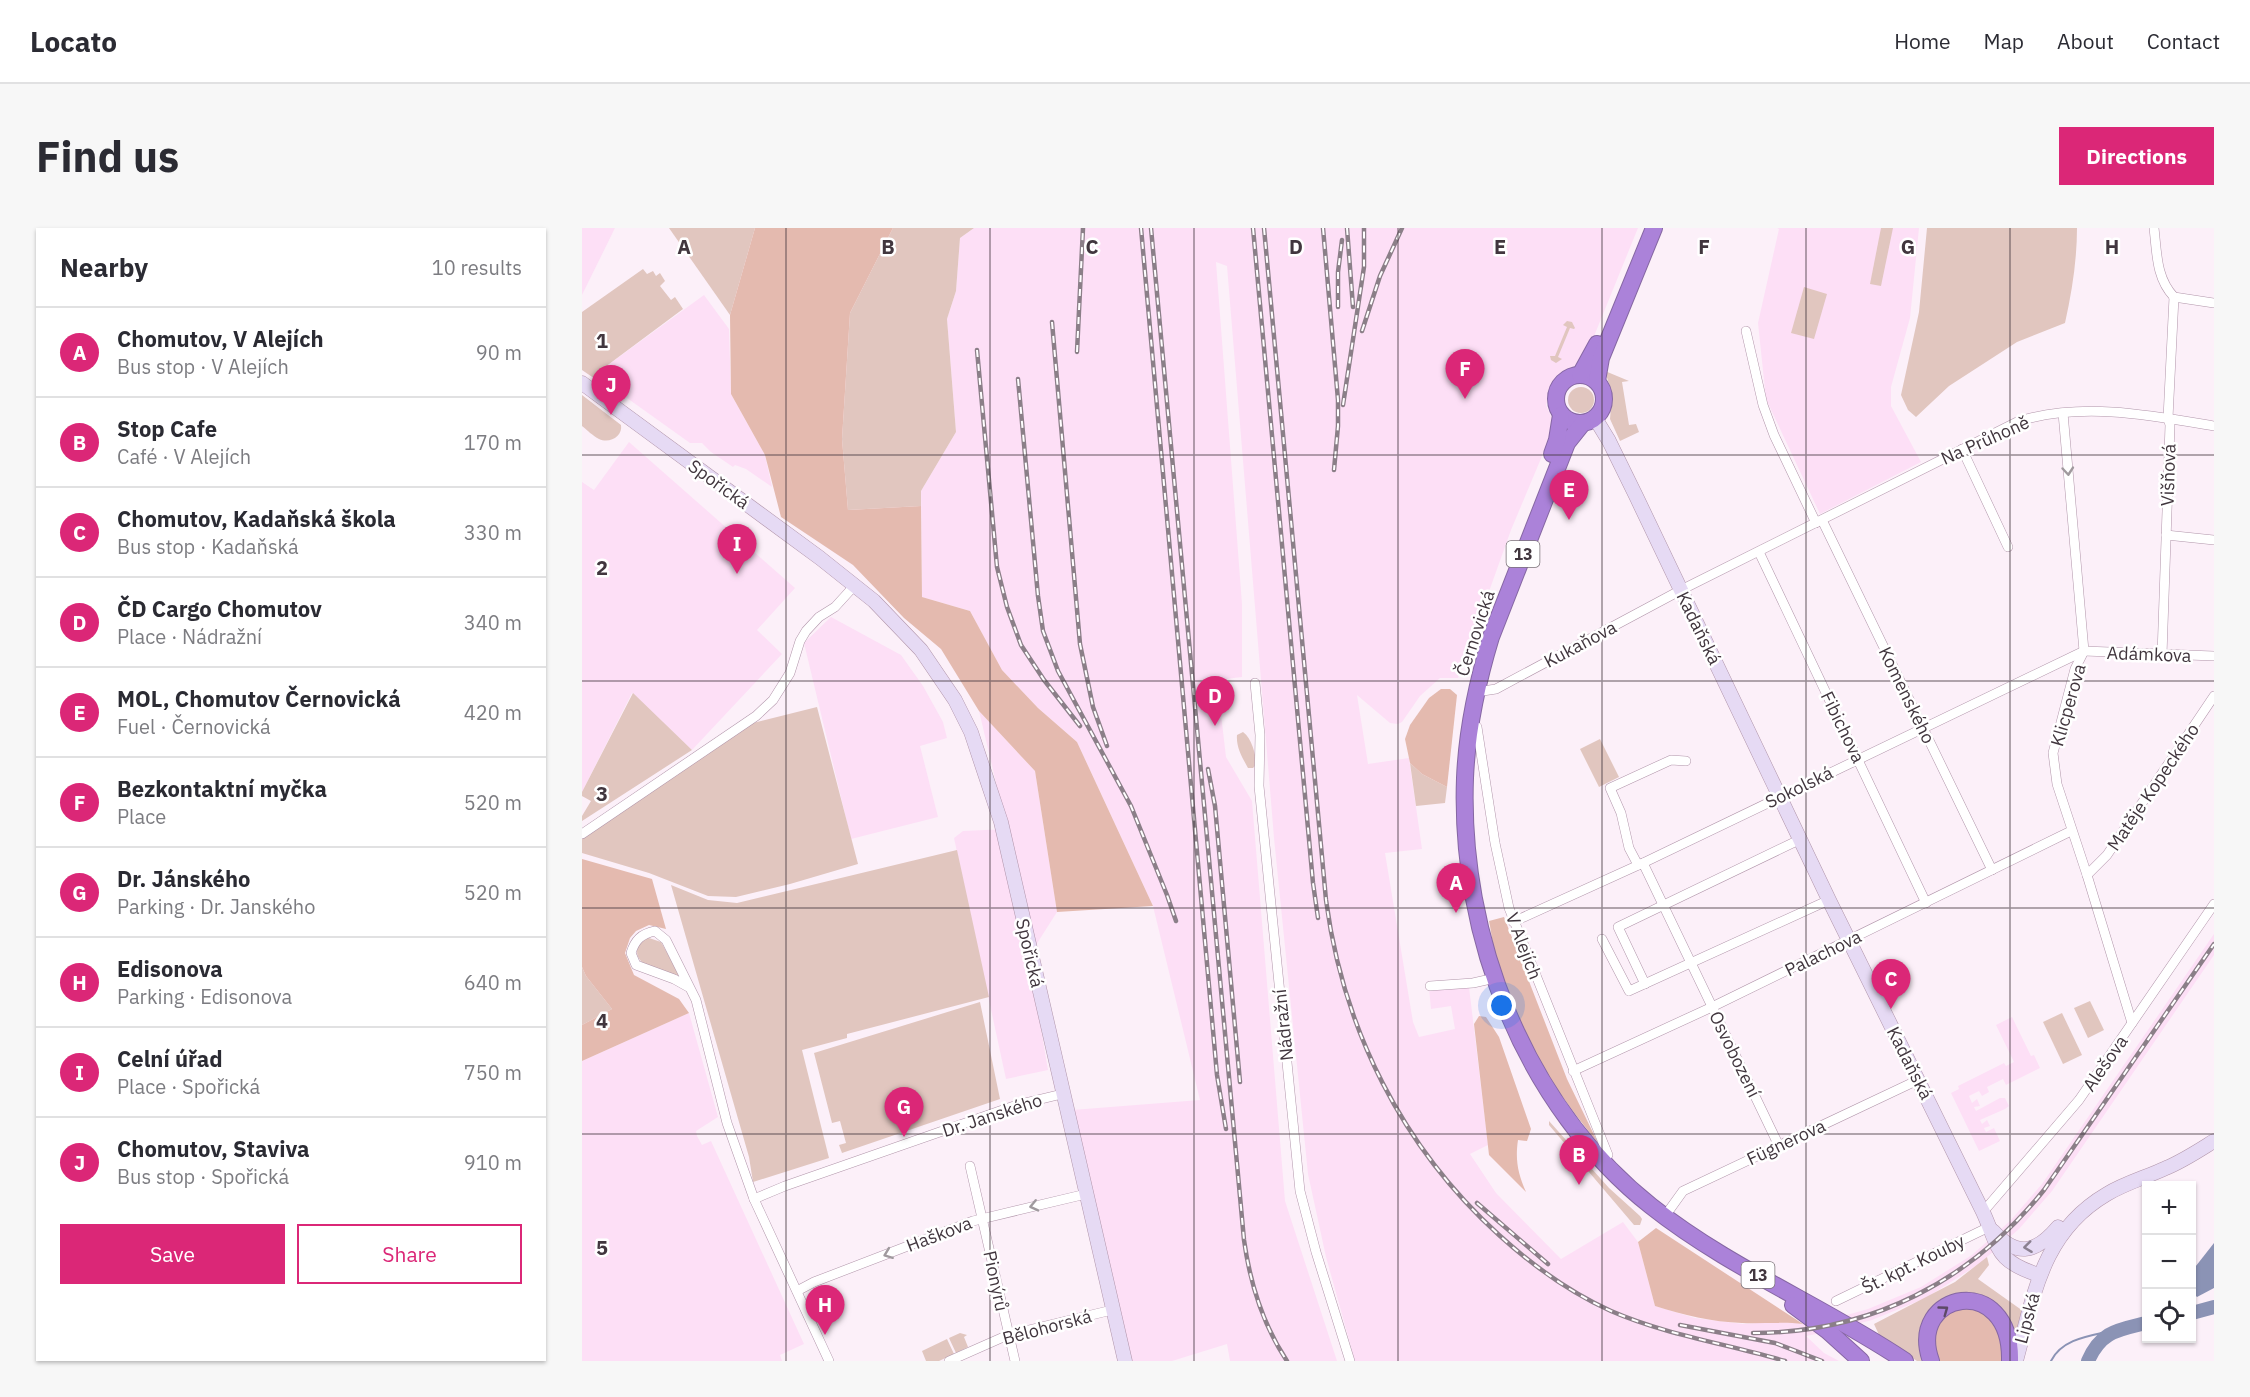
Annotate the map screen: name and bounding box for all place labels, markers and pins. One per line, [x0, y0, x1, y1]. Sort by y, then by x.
pin: F [1446, 350, 1484, 399]
pin: J [591, 366, 630, 415]
pin: E [1550, 470, 1588, 520]
pin: I [718, 524, 756, 574]
pin: D [1196, 676, 1234, 726]
pin: A [1436, 864, 1476, 913]
pin: C [1872, 960, 1910, 1009]
pin: G [884, 1088, 924, 1137]
pin: B [1560, 1136, 1598, 1185]
pin: H [806, 1286, 844, 1335]

